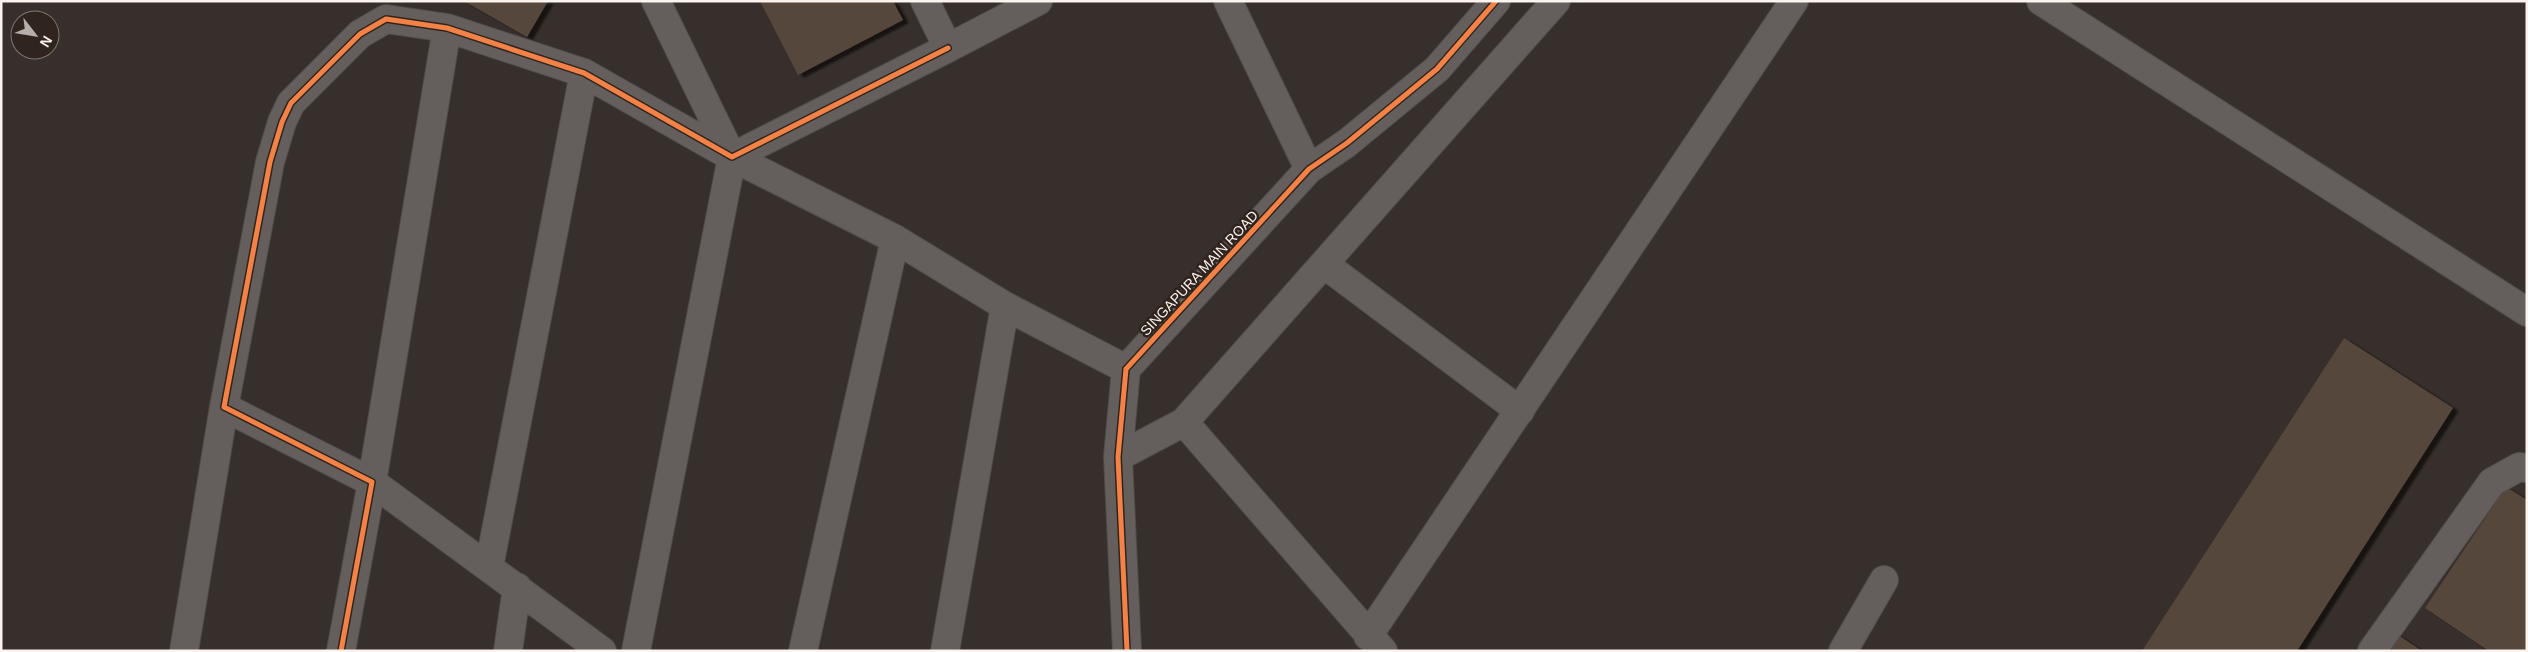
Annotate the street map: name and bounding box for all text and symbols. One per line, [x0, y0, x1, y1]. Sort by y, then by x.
north arrow [10, 10, 60, 60]
text: N [37, 33, 56, 50]
street label: SINGAPURA MAIN ROAD [1137, 207, 1261, 339]

